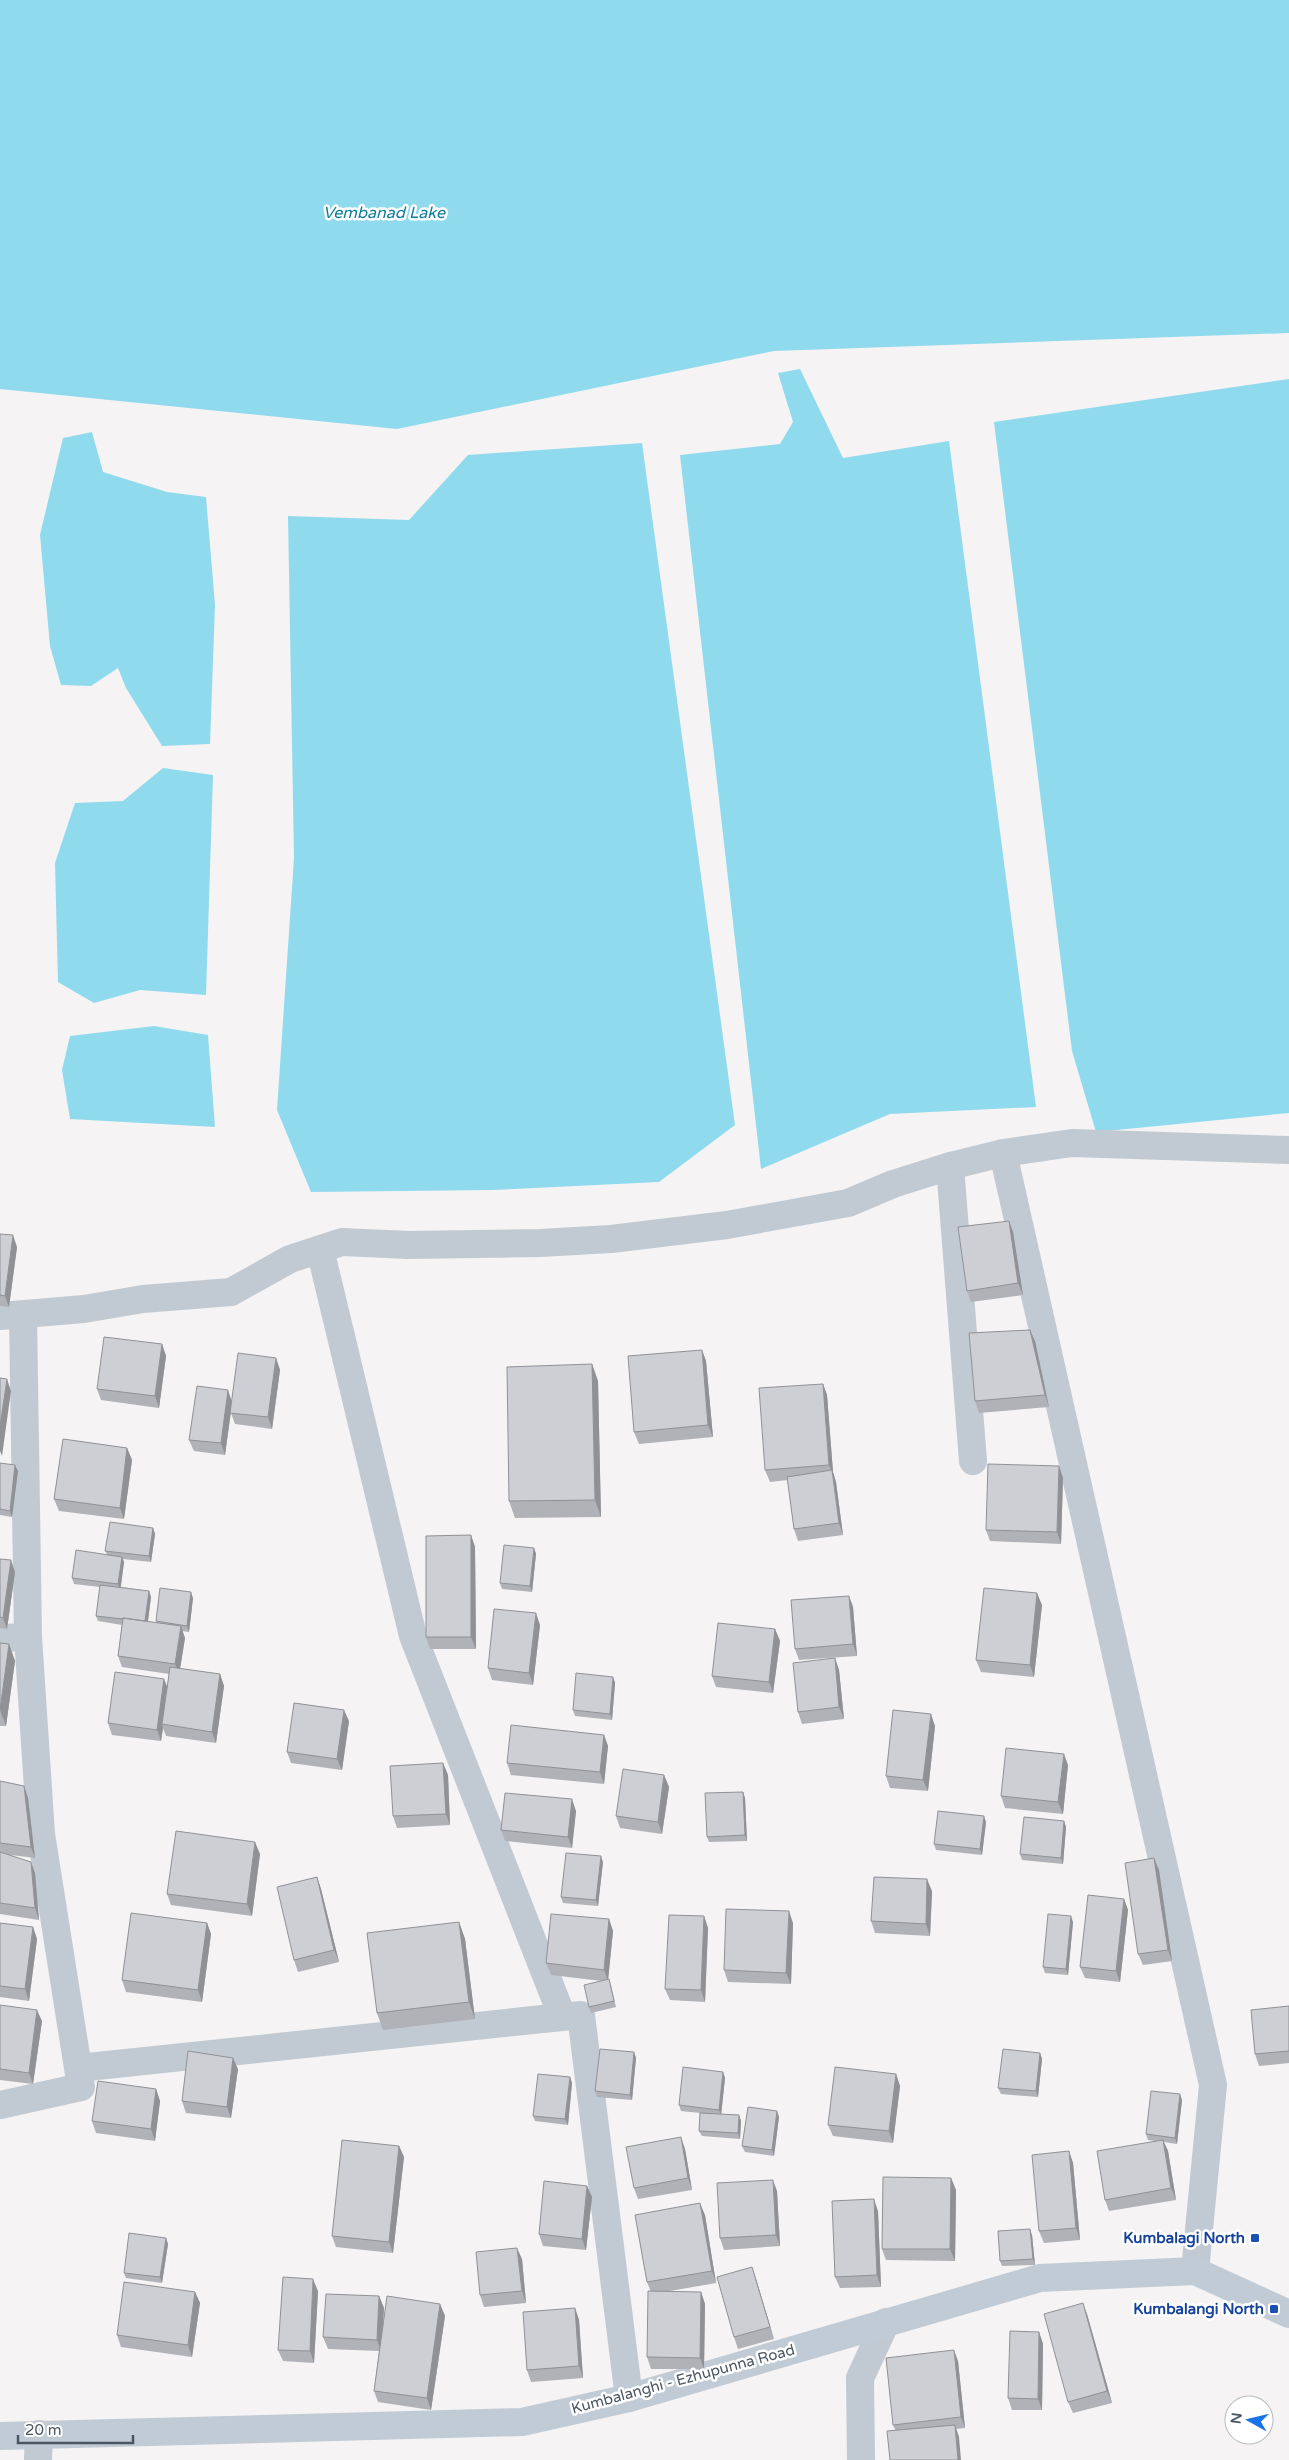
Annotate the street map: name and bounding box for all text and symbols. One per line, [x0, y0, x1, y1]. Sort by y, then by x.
water label: Vembanad Lake [323, 203, 446, 223]
place label: Kumbalagi North [1123, 2229, 1245, 2248]
marker: Kumbalagi North [1249, 2232, 1261, 2244]
place label: Kumbalangi North [1133, 2300, 1264, 2319]
marker: Kumbalangi North [1268, 2303, 1280, 2315]
street label: Kumbalanghi - Ezhupunna Road [569, 2340, 797, 2418]
north arrow [1224, 2395, 1274, 2445]
scale bar [18, 2412, 132, 2444]
text: N [1227, 2412, 1246, 2425]
text: 20 m [25, 2421, 62, 2439]

